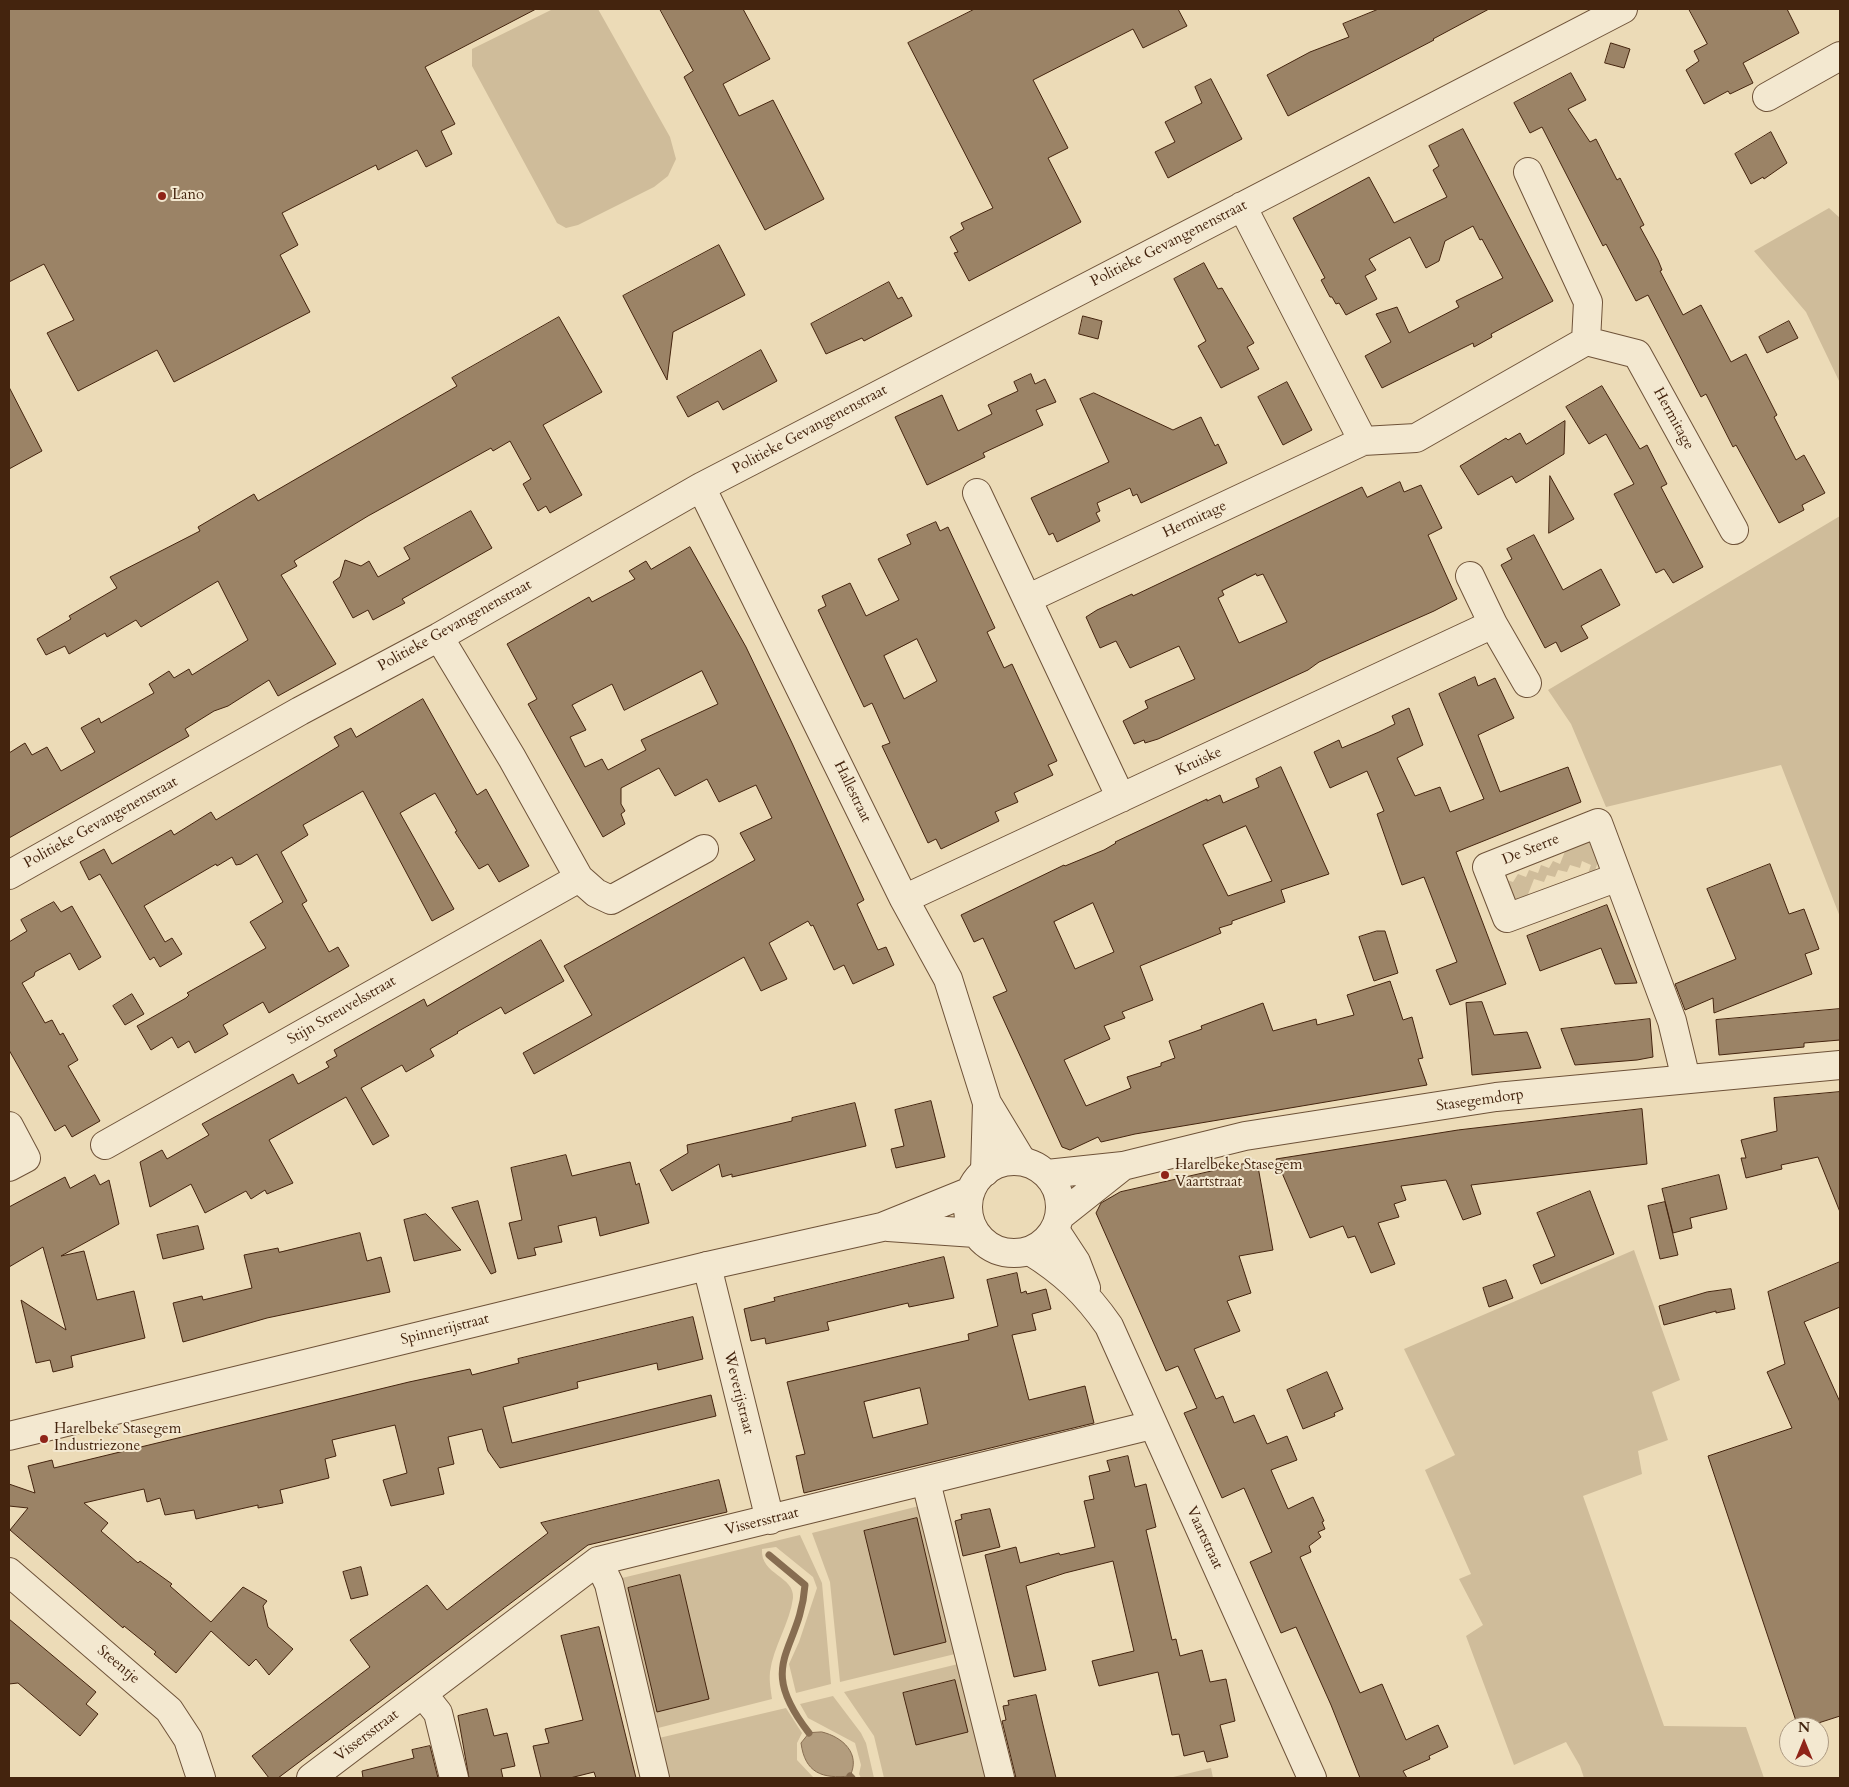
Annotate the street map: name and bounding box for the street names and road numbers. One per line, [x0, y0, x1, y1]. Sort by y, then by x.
street label: Politieke Gevangenenstraat [1088, 197, 1250, 291]
street label: Politieke Gevangenenstraat [729, 381, 891, 479]
street label: Hermitage [1649, 385, 1697, 453]
street label: Hermitage [1160, 497, 1230, 543]
street label: Politieke Gevangenenstraat [375, 576, 535, 676]
street label: Kruiske [1173, 744, 1225, 780]
street label: Hallestraat [829, 758, 875, 826]
street label: Politieke Gevangenenstraat [21, 773, 181, 873]
street label: De Sterre [1500, 830, 1562, 870]
street label: Stijn Streuvelsstraat [285, 973, 399, 1049]
street label: Stasegemdorp [1435, 1086, 1525, 1116]
street label: Spinnerijstraat [399, 1310, 491, 1350]
street label: Weverijstraat [719, 1350, 757, 1436]
street label: Vissersstraat [723, 1504, 801, 1540]
street label: Vaartstraat [1182, 1504, 1226, 1572]
street label: Steentje [93, 1642, 143, 1688]
street label: Vissersstraat [331, 1706, 403, 1766]

